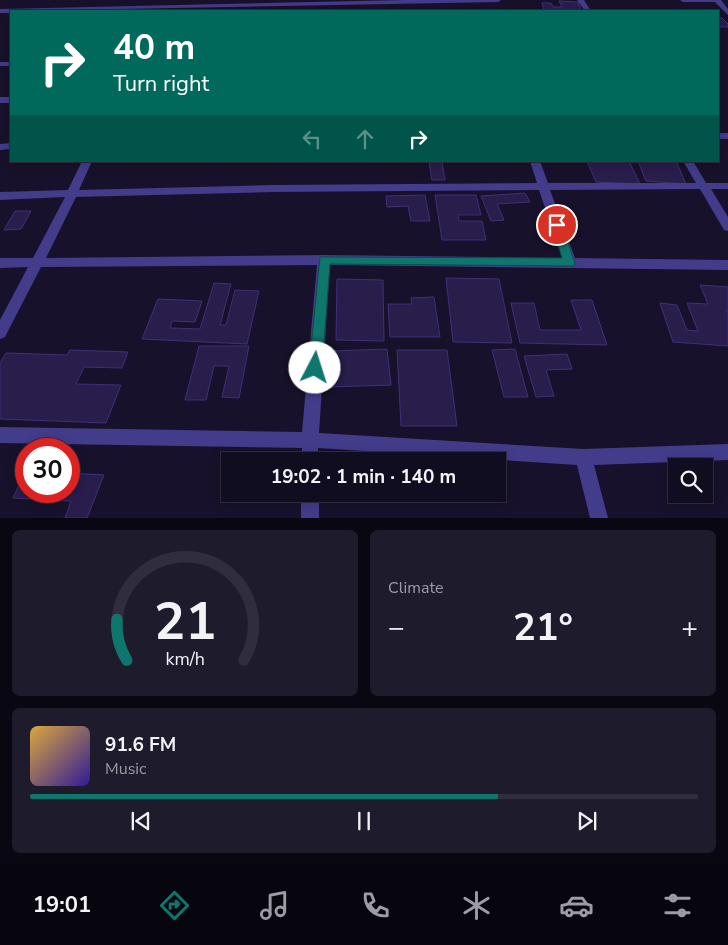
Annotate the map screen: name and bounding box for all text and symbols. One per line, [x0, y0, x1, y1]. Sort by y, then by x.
text: 40 m [113, 24, 195, 71]
icon: right [30, 30, 95, 95]
text: Turn right [113, 69, 209, 99]
icon: left [298, 125, 326, 153]
icon: ahead [351, 125, 379, 153]
icon: right [404, 125, 432, 153]
pin [536, 204, 578, 246]
icon: arrive [543, 211, 571, 239]
position arrow [288, 341, 340, 393]
speed limit sign: 30 [15, 438, 80, 503]
map controls [668, 458, 713, 503]
button: search [668, 458, 713, 503]
text: 19:02 · 1 min · 140 m [271, 464, 456, 490]
text: Climate [388, 577, 443, 599]
text: 21 [154, 586, 216, 657]
text: 21° [513, 602, 573, 653]
text: − [388, 609, 405, 647]
text: + [681, 609, 698, 647]
text: km/h [165, 647, 205, 671]
text: 91.6 FM [105, 732, 176, 758]
text: Music [105, 758, 146, 780]
icon: previous [127, 807, 155, 835]
icon: pause [350, 807, 378, 835]
icon: next [573, 807, 601, 835]
icon: directions [157, 888, 192, 923]
icon: music [257, 888, 292, 923]
icon: phone [358, 888, 393, 923]
icon: climate [459, 888, 494, 923]
icon: car [559, 888, 594, 923]
icon: filters [660, 888, 695, 923]
text: 19:01 [33, 890, 91, 920]

